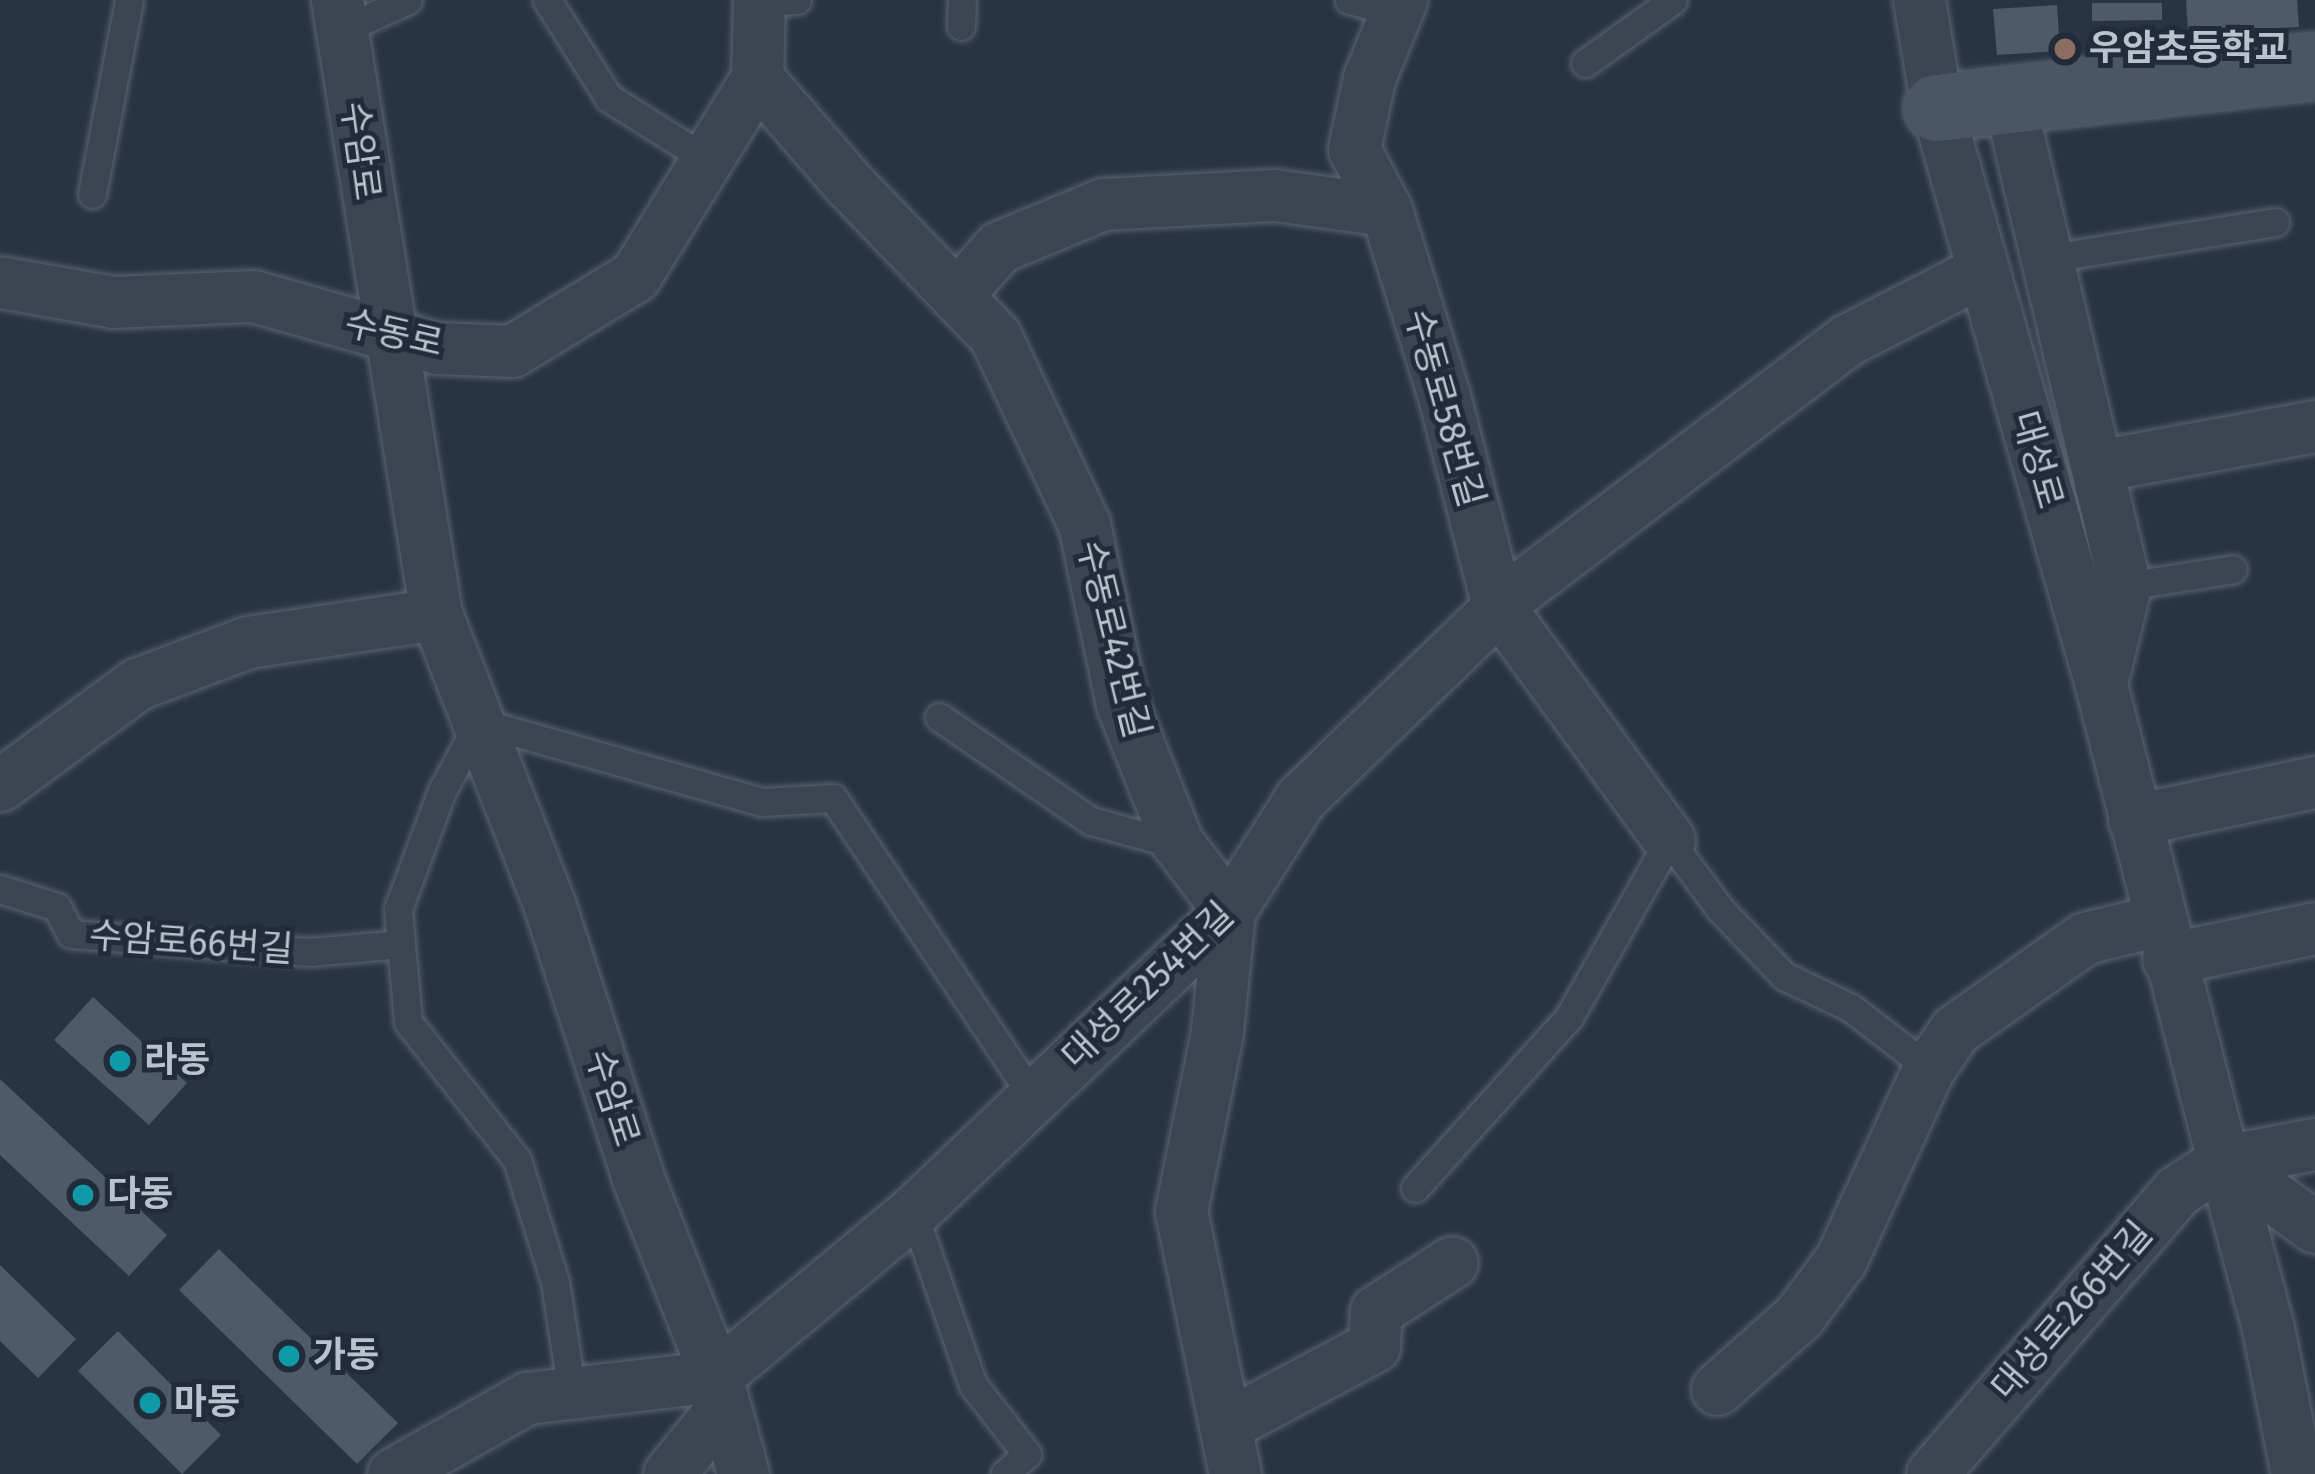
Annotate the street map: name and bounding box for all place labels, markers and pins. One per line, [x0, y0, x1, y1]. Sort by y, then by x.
place label: 우암초등학교 [2089, 27, 2288, 71]
marker: 우암초등학교 [2052, 36, 2078, 62]
place label: 라동 [144, 1039, 210, 1083]
marker: 라동 [107, 1048, 133, 1074]
place label: 다동 [107, 1173, 173, 1217]
marker: 다동 [70, 1182, 96, 1208]
place label: 가동 [313, 1334, 379, 1378]
marker: 가동 [276, 1343, 302, 1369]
place label: 마동 [174, 1381, 240, 1425]
marker: 마동 [137, 1390, 163, 1416]

